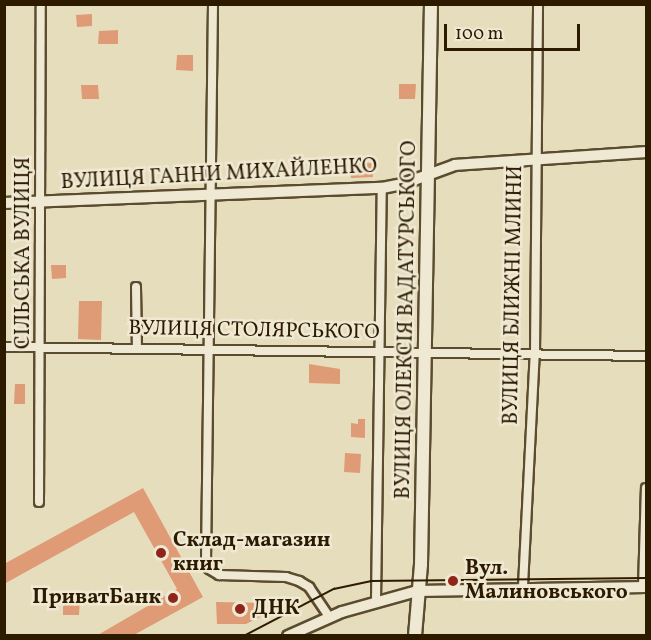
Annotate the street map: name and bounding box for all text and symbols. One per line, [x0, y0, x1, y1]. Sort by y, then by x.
scale bar [447, 12, 584, 50]
text: 100 m [455, 22, 504, 47]
street label: ВУЛИЦЯ ОЛЕКСІЯ ВАДАТУРСЬКОГО [391, 140, 423, 500]
street label: ВУЛИЦЯ ГАННИ МИХАЙЛЕНКО [60, 154, 378, 196]
street label: СІЛЬСЬКА ВУЛИЦЯ [11, 157, 37, 349]
street label: ВУЛИЦЯ БЛИЖНІ МЛИНИ [499, 165, 529, 425]
street label: ВУЛИЦЯ СТОЛЯРСЬКОГО [128, 316, 380, 346]
place label: Склад-магазин книг [173, 528, 330, 578]
marker: Склад-магазин книг [154, 546, 168, 560]
place label: Вул. Малиновського [465, 556, 628, 606]
marker: Вул. Малиновського [446, 574, 460, 588]
place label: ПриватБанк [32, 585, 161, 611]
marker: ПриватБанк [166, 591, 180, 605]
place label: ДНК [252, 596, 300, 622]
marker: ДНК [233, 602, 247, 616]

